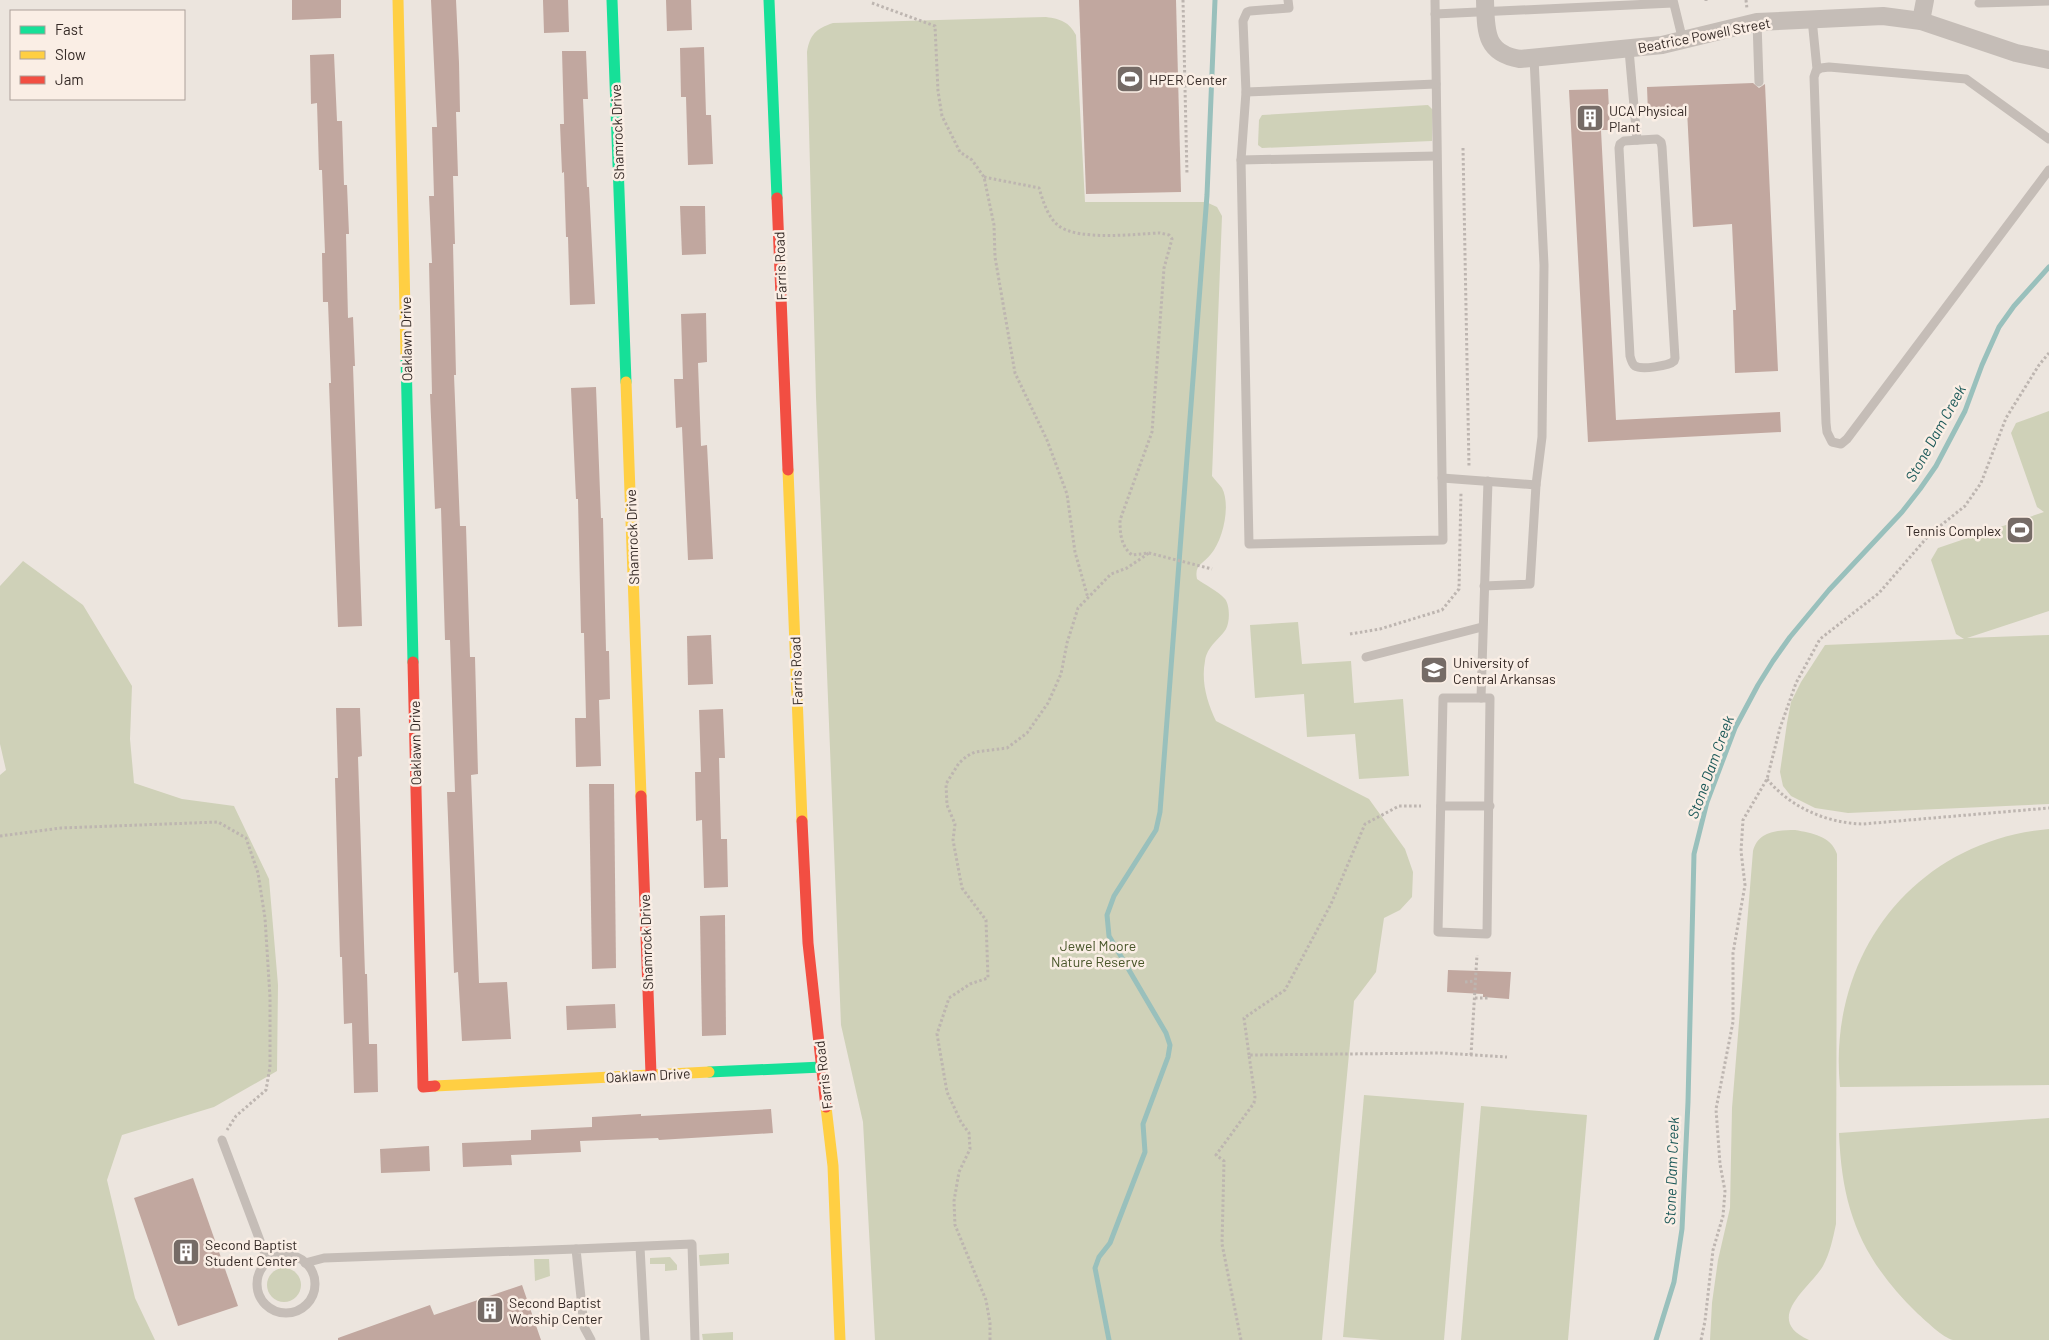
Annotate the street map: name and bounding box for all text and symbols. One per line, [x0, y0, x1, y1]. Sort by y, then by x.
legend [10, 10, 185, 100]
street label: Beatrice Powell Street [1636, 14, 1772, 56]
text: Fast [55, 20, 83, 38]
text: Slow [55, 45, 86, 63]
sports icon: HPER Center [1115, 64, 1145, 94]
text: Jam [55, 70, 84, 88]
place label: HPER Center [1149, 71, 1227, 88]
street label: Shamrock Drive [607, 84, 627, 180]
place label: UCA Physical Plant [1609, 102, 1687, 135]
building icon: UCA Physical Plant [1575, 103, 1605, 133]
street label: Farris Road [770, 231, 790, 301]
street label: Oaklawn Drive [397, 297, 415, 381]
water label: Stone Dam Creek [1901, 381, 1969, 485]
street label: Shamrock Drive [622, 489, 642, 585]
sports icon: Tennis Complex [2005, 515, 2035, 545]
place label: Tennis Complex [1906, 522, 2001, 539]
street label: Farris Road [786, 636, 806, 706]
place label: University of Central Arkansas [1453, 654, 1556, 687]
school or university icon: University of Central Arkansas [1419, 655, 1449, 685]
street label: Oaklawn Drive [406, 701, 424, 785]
water label: Stone Dam Creek [1683, 712, 1737, 821]
street label: Shamrock Drive [636, 894, 656, 990]
park label: Jewel Moore Nature Reserve [1051, 937, 1145, 970]
street label: Farris Road [810, 1040, 836, 1110]
street label: Oaklawn Drive [605, 1064, 691, 1086]
water label: Stone Dam Creek [1660, 1116, 1682, 1225]
place label: Second Baptist Student Center [205, 1236, 297, 1269]
building icon: Second Baptist Student Center [171, 1237, 201, 1267]
place label: Second Baptist Worship Center [509, 1294, 603, 1327]
building icon: Second Baptist Worship Center [475, 1295, 505, 1325]

